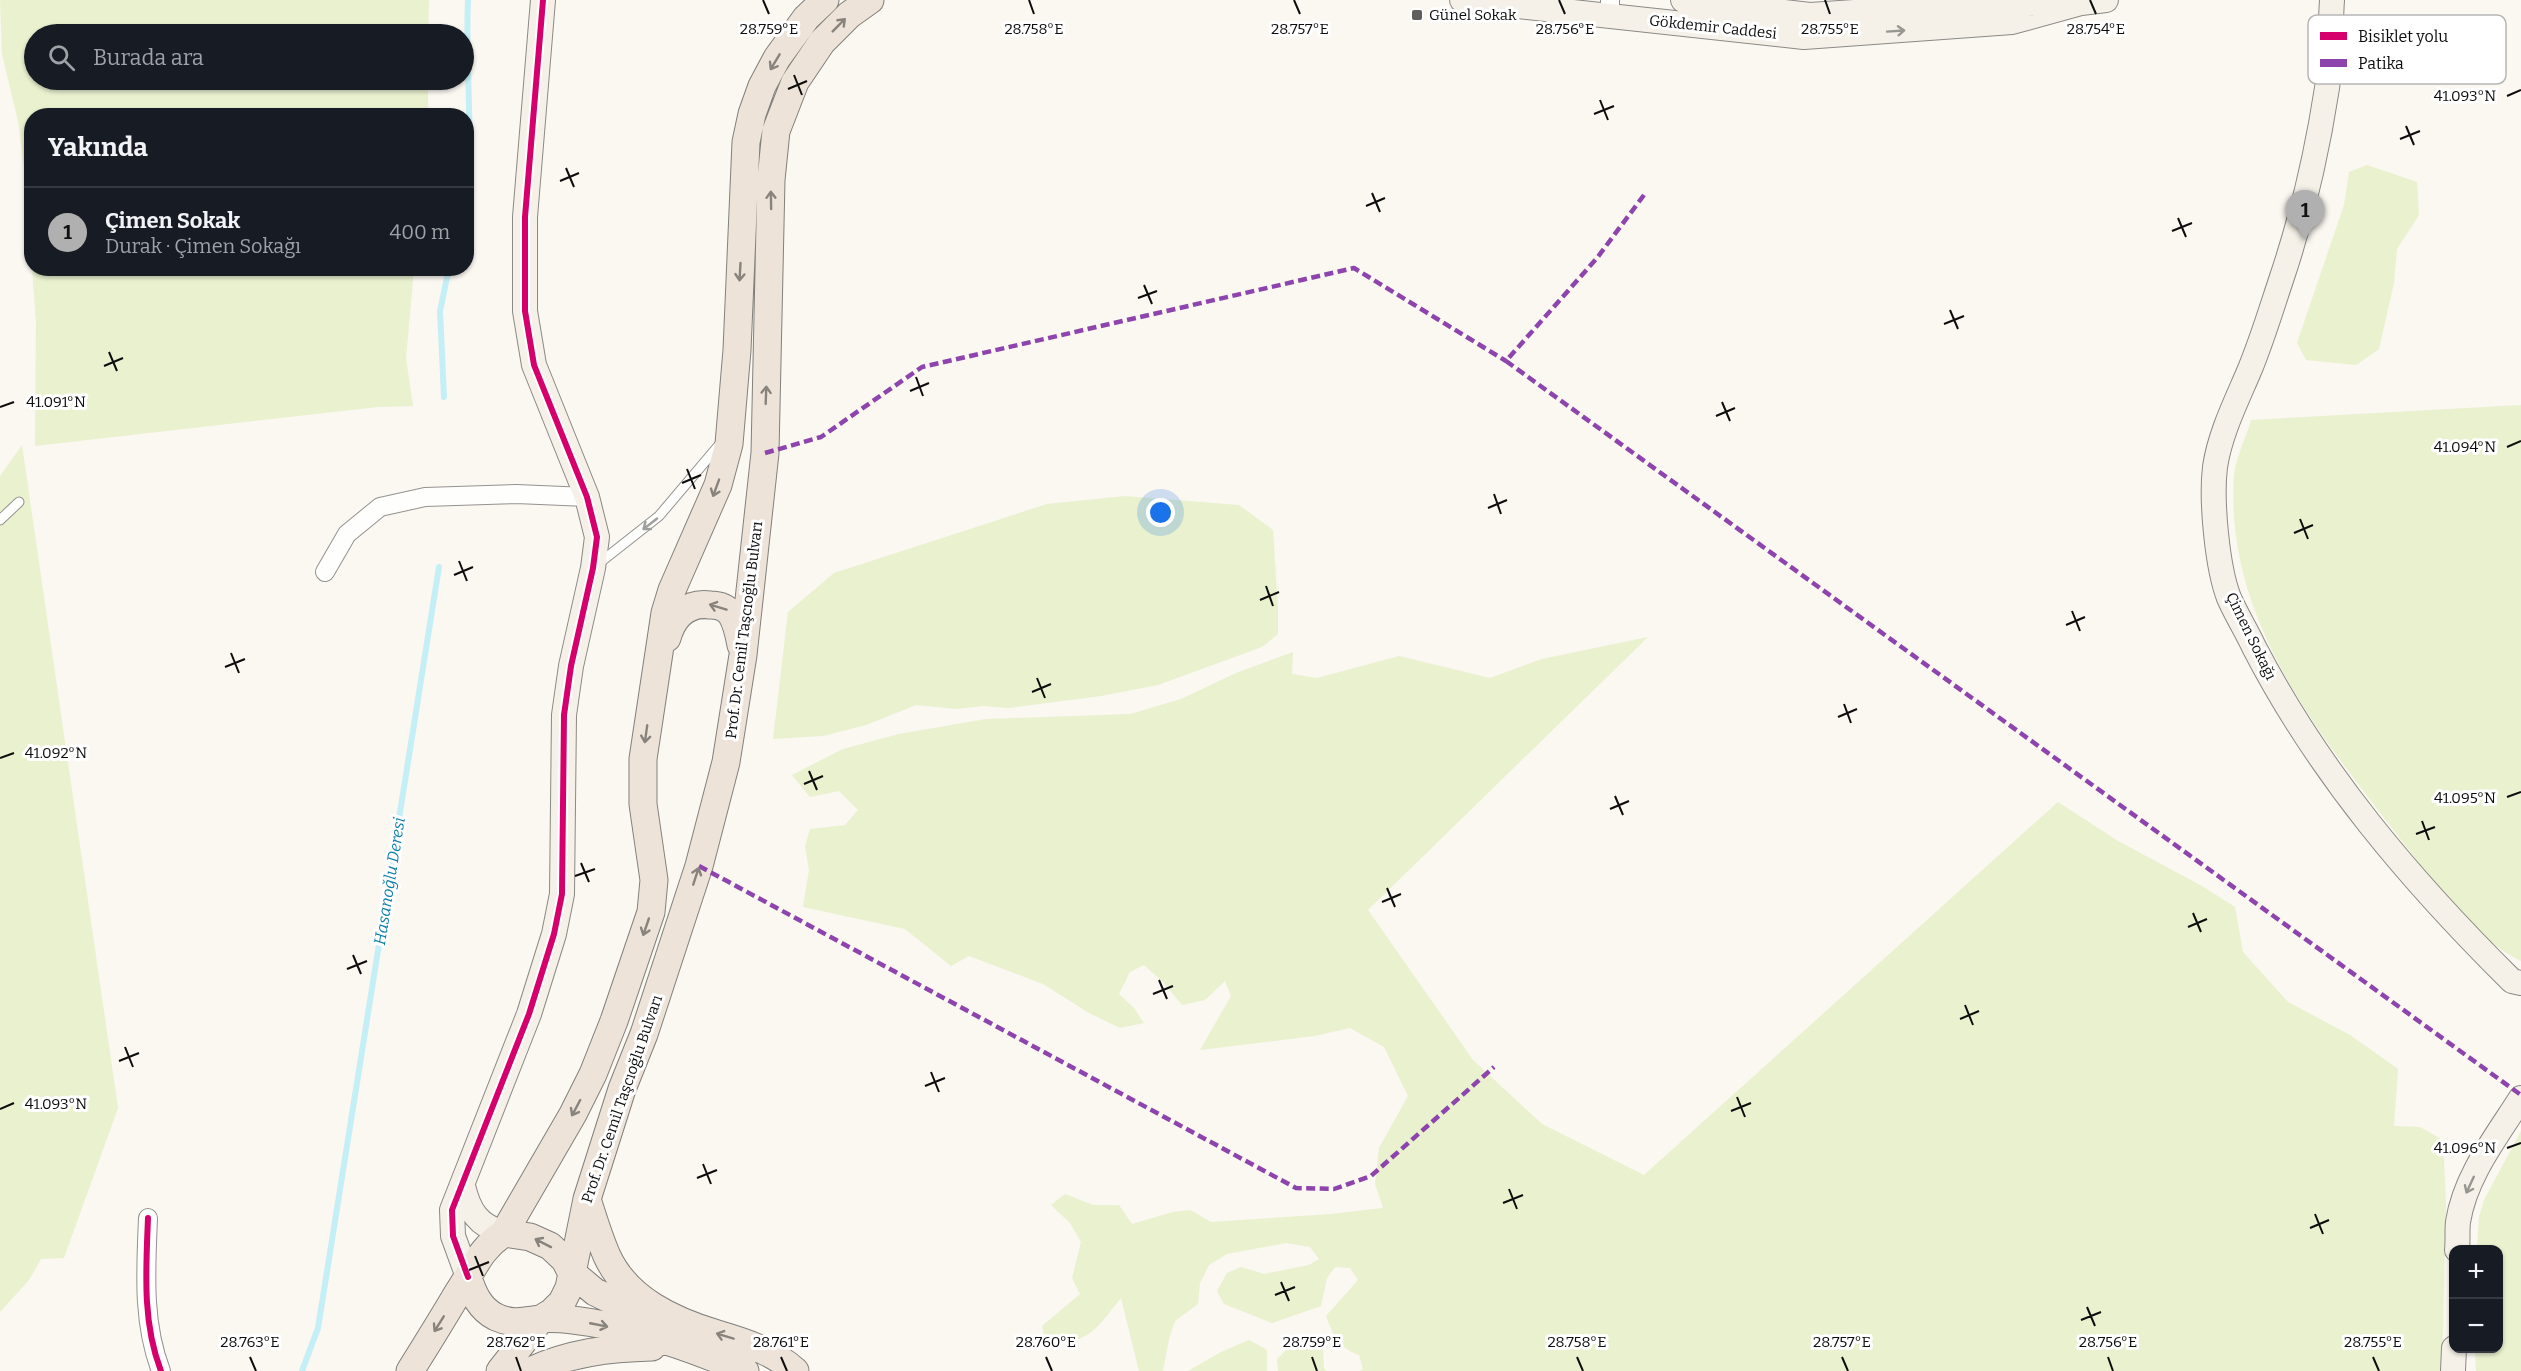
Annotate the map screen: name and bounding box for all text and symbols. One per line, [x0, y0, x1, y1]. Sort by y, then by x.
place label: Günel Sokak [1429, 6, 1517, 24]
marker: Günel Sokak [1410, 8, 1424, 22]
street label: Gökdemir Caddesi [1648, 11, 1778, 43]
legend [2308, 15, 2506, 84]
one-way arrow [832, 17, 847, 32]
text: 28.759°E [740, 20, 798, 38]
text: 28.758°E [1004, 20, 1064, 38]
text: 28.757°E [1271, 20, 1329, 38]
text: 28.756°E [1536, 20, 1594, 38]
text: 28.755°E [1801, 20, 1859, 38]
text: 28.754°E [2067, 20, 2125, 38]
search box [24, 24, 474, 90]
one-way arrow [1886, 25, 1906, 36]
text: Bisiklet yolu [2358, 27, 2448, 46]
icon: search [45, 41, 78, 74]
text: Burada ara [93, 44, 204, 71]
one-way arrow [769, 53, 781, 70]
text: Patika [2358, 54, 2404, 73]
text: 41.093°N [2434, 87, 2496, 105]
text: Yakında [48, 132, 148, 163]
pin: 1 [2286, 190, 2324, 240]
one-way arrow [765, 191, 777, 211]
text: Çimen Sokak [105, 207, 240, 234]
text: 1 [63, 220, 72, 244]
text: 400 m [390, 220, 450, 244]
text: Durak · Çimen Sokağı [105, 234, 301, 258]
one-way arrow [734, 261, 745, 281]
one-way arrow [761, 385, 772, 405]
text: 41.091°N [26, 393, 86, 411]
text: 41.094°N [2434, 438, 2496, 456]
one-way arrow [710, 478, 721, 496]
your location [1146, 498, 1175, 527]
one-way arrow [642, 518, 658, 531]
street label: Prof. Dr. Cemil Taşcıoğlu Bulvarı [722, 520, 766, 740]
street label: Çimen Sokağı [2222, 589, 2280, 683]
one-way arrow [709, 601, 728, 612]
one-way arrow [640, 723, 651, 743]
text: 41.092°N [25, 744, 87, 762]
text: 41.095°N [2434, 789, 2496, 807]
water label: Hasanoğlu Deresi [370, 815, 409, 946]
one-way arrow [691, 867, 702, 886]
one-way arrow [640, 917, 651, 936]
street label: Prof. Dr. Cemil Taşcıoğlu Bulvarı [578, 992, 666, 1205]
text: 41.093°N [25, 1095, 87, 1113]
one-way arrow [570, 1099, 582, 1116]
text: 41.096°N [2434, 1139, 2496, 1157]
one-way arrow [2464, 1175, 2476, 1193]
one-way arrow [535, 1237, 553, 1248]
map controls [2449, 1245, 2503, 1353]
button: + [2449, 1245, 2503, 1299]
button: − [2449, 1299, 2503, 1353]
one-way arrow [433, 1315, 445, 1332]
one-way arrow [588, 1320, 608, 1331]
one-way arrow [716, 1330, 735, 1341]
text: 28.763°E [220, 1333, 280, 1351]
text: 28.762°E [486, 1333, 546, 1351]
text: 28.761°E [753, 1333, 809, 1351]
text: 28.760°E [1016, 1333, 1076, 1351]
text: 28.759°E [1283, 1333, 1341, 1351]
text: 28.758°E [1547, 1333, 1607, 1351]
text: 28.757°E [1813, 1333, 1871, 1351]
text: 28.756°E [2079, 1333, 2137, 1351]
text: 28.755°E [2344, 1333, 2402, 1351]

